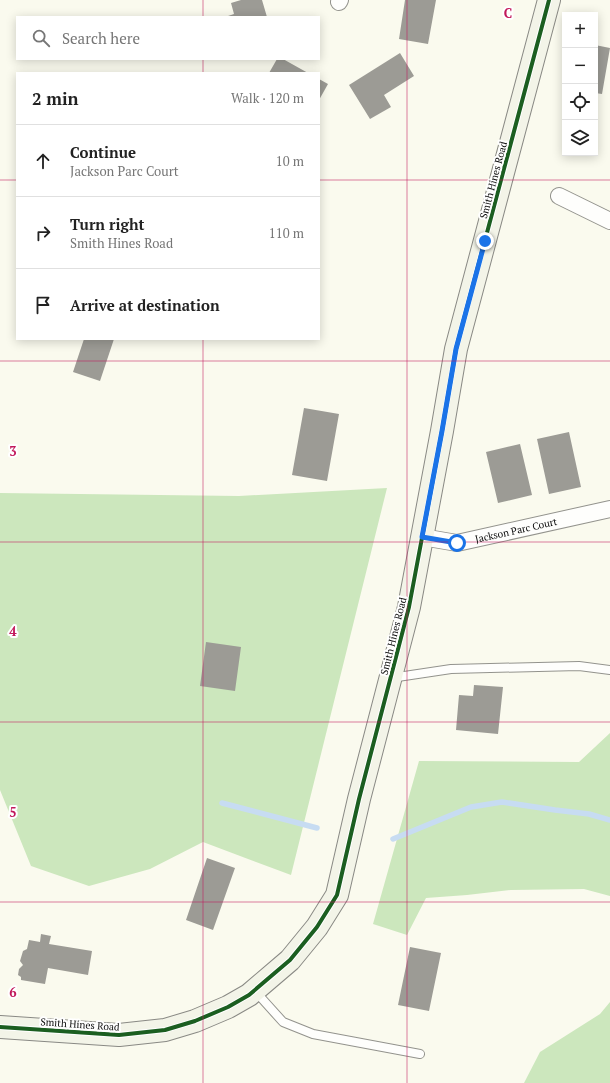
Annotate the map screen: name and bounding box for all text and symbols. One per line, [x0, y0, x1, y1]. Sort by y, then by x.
text: C [504, 4, 512, 22]
map controls [562, 12, 598, 156]
button: + [562, 12, 598, 48]
search box [16, 16, 320, 60]
icon: search [30, 27, 52, 49]
text: Search here [62, 28, 140, 48]
button: − [562, 48, 598, 84]
button: locate [562, 84, 598, 120]
text: 2 min [32, 87, 79, 110]
text: Walk · 120 m [231, 89, 304, 107]
button: layers [562, 120, 598, 156]
street label: Smith Hines Road [477, 140, 510, 220]
text: Continue [70, 142, 136, 162]
icon: ahead [32, 150, 54, 172]
text: 10 m [276, 152, 304, 170]
text: Jackson Parc Court [70, 162, 179, 180]
text: Turn right [70, 214, 145, 234]
icon: right [32, 222, 54, 244]
text: 110 m [269, 224, 304, 242]
route end [476, 232, 494, 250]
text: Smith Hines Road [70, 234, 173, 252]
icon: arrive [32, 294, 54, 316]
text: Arrive at destination [70, 295, 220, 315]
text: 3 [9, 442, 17, 460]
street label: Jackson Parc Court [474, 515, 559, 546]
route start [448, 534, 466, 552]
street label: Smith Hines Road [378, 596, 409, 676]
text: 4 [9, 622, 17, 640]
text: 5 [9, 803, 17, 821]
text: 6 [9, 983, 17, 1001]
street label: Smith Hines Road [40, 1015, 120, 1034]

